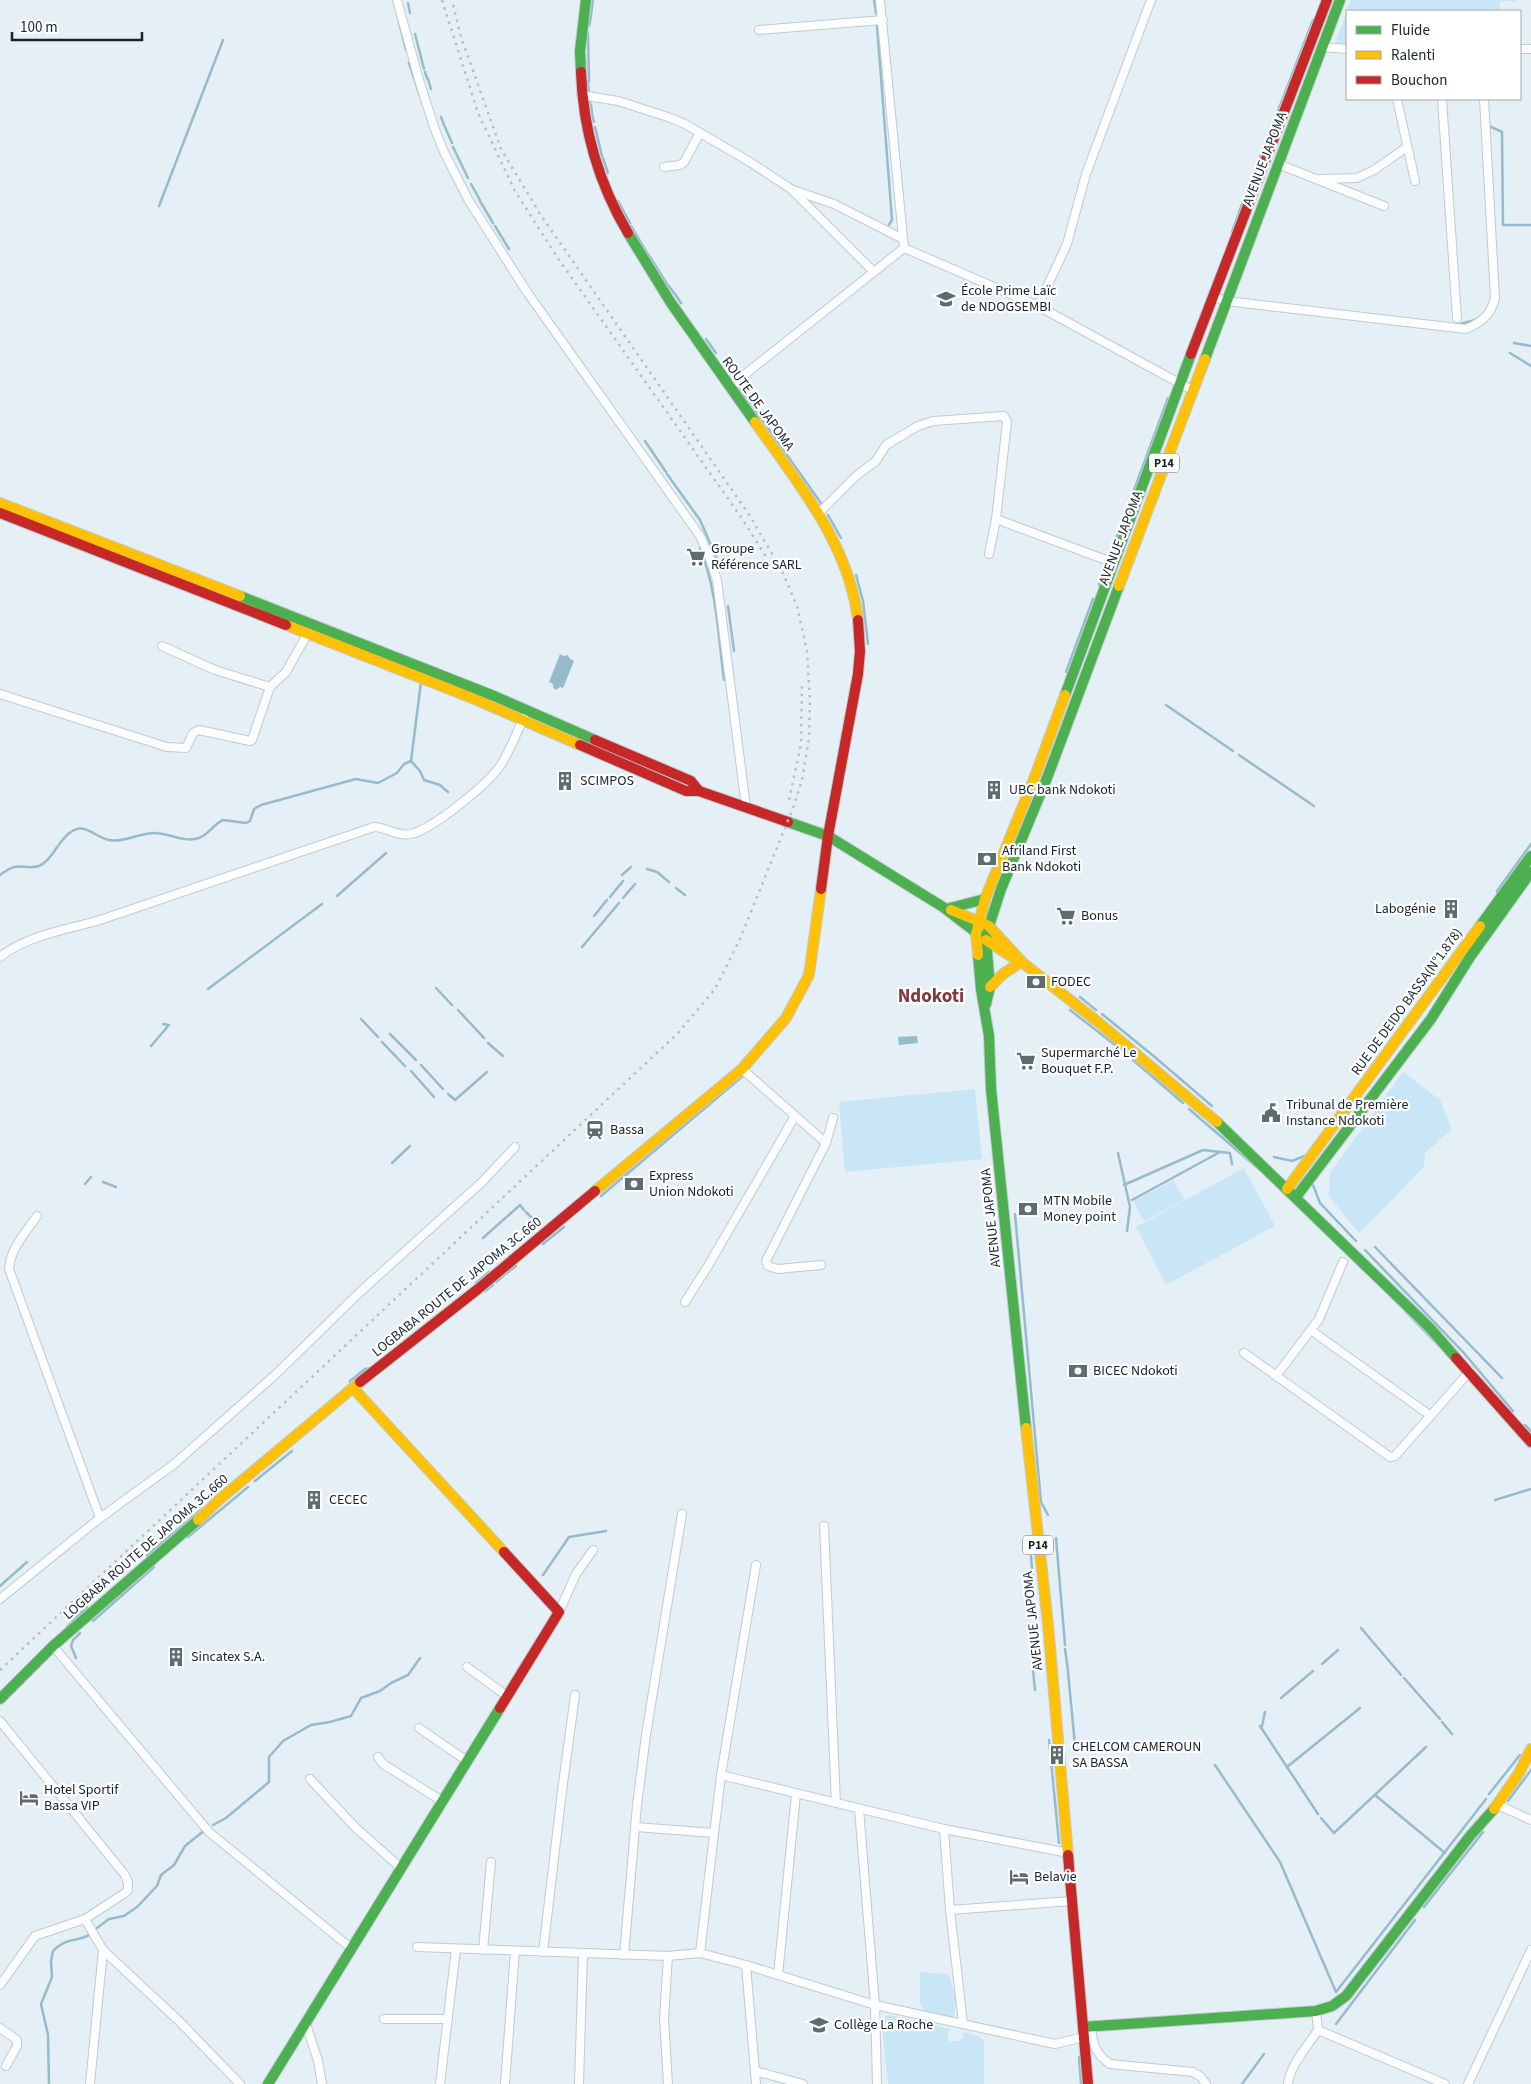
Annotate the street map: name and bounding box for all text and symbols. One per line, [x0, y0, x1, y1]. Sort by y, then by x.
scale bar [12, 10, 142, 42]
legend [1346, 10, 1521, 100]
text: 100 m [20, 17, 58, 38]
text: Fluide [1391, 20, 1430, 41]
text: Ralenti [1391, 45, 1435, 66]
text: Bouchon [1391, 70, 1447, 91]
street label: AVENUE JAPOMA [1238, 109, 1292, 209]
place label: École Prime Laïc de NDOGSEMBI [961, 281, 1057, 317]
school or university icon: École Prime Laïc de NDOGSEMBI [935, 288, 957, 310]
street label: ROUTE DE JAPOMA [717, 353, 799, 456]
road number: P14 [1149, 453, 1179, 472]
street label: AVENUE JAPOMA [1094, 488, 1148, 588]
place label: Groupe Référence SARL [711, 539, 802, 575]
supermarket icon: Groupe Référence SARL [685, 546, 707, 568]
building icon: SCIMPOS [554, 770, 576, 792]
place label: SCIMPOS [580, 771, 634, 791]
building icon: UBC bank Ndokoti [983, 779, 1005, 801]
place label: UBC bank Ndokoti [1009, 780, 1116, 800]
place label: Afriland First Bank Ndokoti [1002, 841, 1081, 877]
bank icon: Afriland First Bank Ndokoti [976, 848, 998, 870]
building icon: Labogénie [1440, 898, 1462, 920]
place label: Labogénie [1375, 899, 1436, 919]
supermarket icon: Bonus [1055, 905, 1077, 927]
place label: Bonus [1081, 906, 1118, 926]
street label: RUE DE DEIDO BASSA(N°1.878) [1347, 924, 1467, 1080]
bank icon: FODEC [1025, 971, 1047, 993]
place label: FODEC [1051, 972, 1091, 992]
district label: Ndokoti [898, 983, 964, 1010]
place label: Supermarché Le Bouquet F.P. [1041, 1043, 1136, 1079]
supermarket icon: Supermarché Le Bouquet F.P. [1015, 1050, 1037, 1072]
place label: Tribunal de Première Instance Ndokoti [1286, 1095, 1408, 1131]
public building icon: Tribunal de Première Instance Ndokoti [1260, 1102, 1282, 1124]
station icon: Bassa [584, 1119, 606, 1141]
place label: Bassa [610, 1120, 644, 1140]
place label: Express Union Ndokoti [649, 1166, 734, 1202]
street label: AVENUE JAPOMA [976, 1167, 1006, 1269]
bank icon: Express Union Ndokoti [623, 1173, 645, 1195]
place label: MTN Mobile Money point [1043, 1191, 1116, 1227]
bank icon: MTN Mobile Money point [1017, 1198, 1039, 1220]
street label: LOGBABA ROUTE DE JAPOMA 3C.660 [368, 1212, 546, 1362]
bank icon: BICEC Ndokoti [1067, 1360, 1089, 1382]
place label: BICEC Ndokoti [1093, 1361, 1178, 1381]
street label: LOGBABA ROUTE DE JAPOMA 3C.660 [59, 1470, 233, 1624]
building icon: CECEC [303, 1489, 325, 1511]
place label: CECEC [329, 1490, 368, 1510]
road number: P14 [1023, 1536, 1053, 1554]
street label: AVENUE JAPOMA [1018, 1570, 1048, 1672]
building icon: Sincatex S.A. [165, 1646, 187, 1668]
place label: Sincatex S.A. [191, 1647, 265, 1667]
place label: CHELCOM CAMEROUN SA BASSA [1072, 1737, 1201, 1773]
building icon: CHELCOM CAMEROUN SA BASSA [1046, 1744, 1068, 1766]
place label: Hotel Sportif Bassa VIP [44, 1780, 119, 1816]
hotel icon: Hotel Sportif Bassa VIP [18, 1787, 40, 1809]
hotel icon: Belavie [1008, 1866, 1030, 1888]
place label: Belavie [1034, 1867, 1077, 1887]
school or university icon: Collège La Roche [808, 2014, 830, 2036]
place label: Collège La Roche [834, 2015, 933, 2035]

